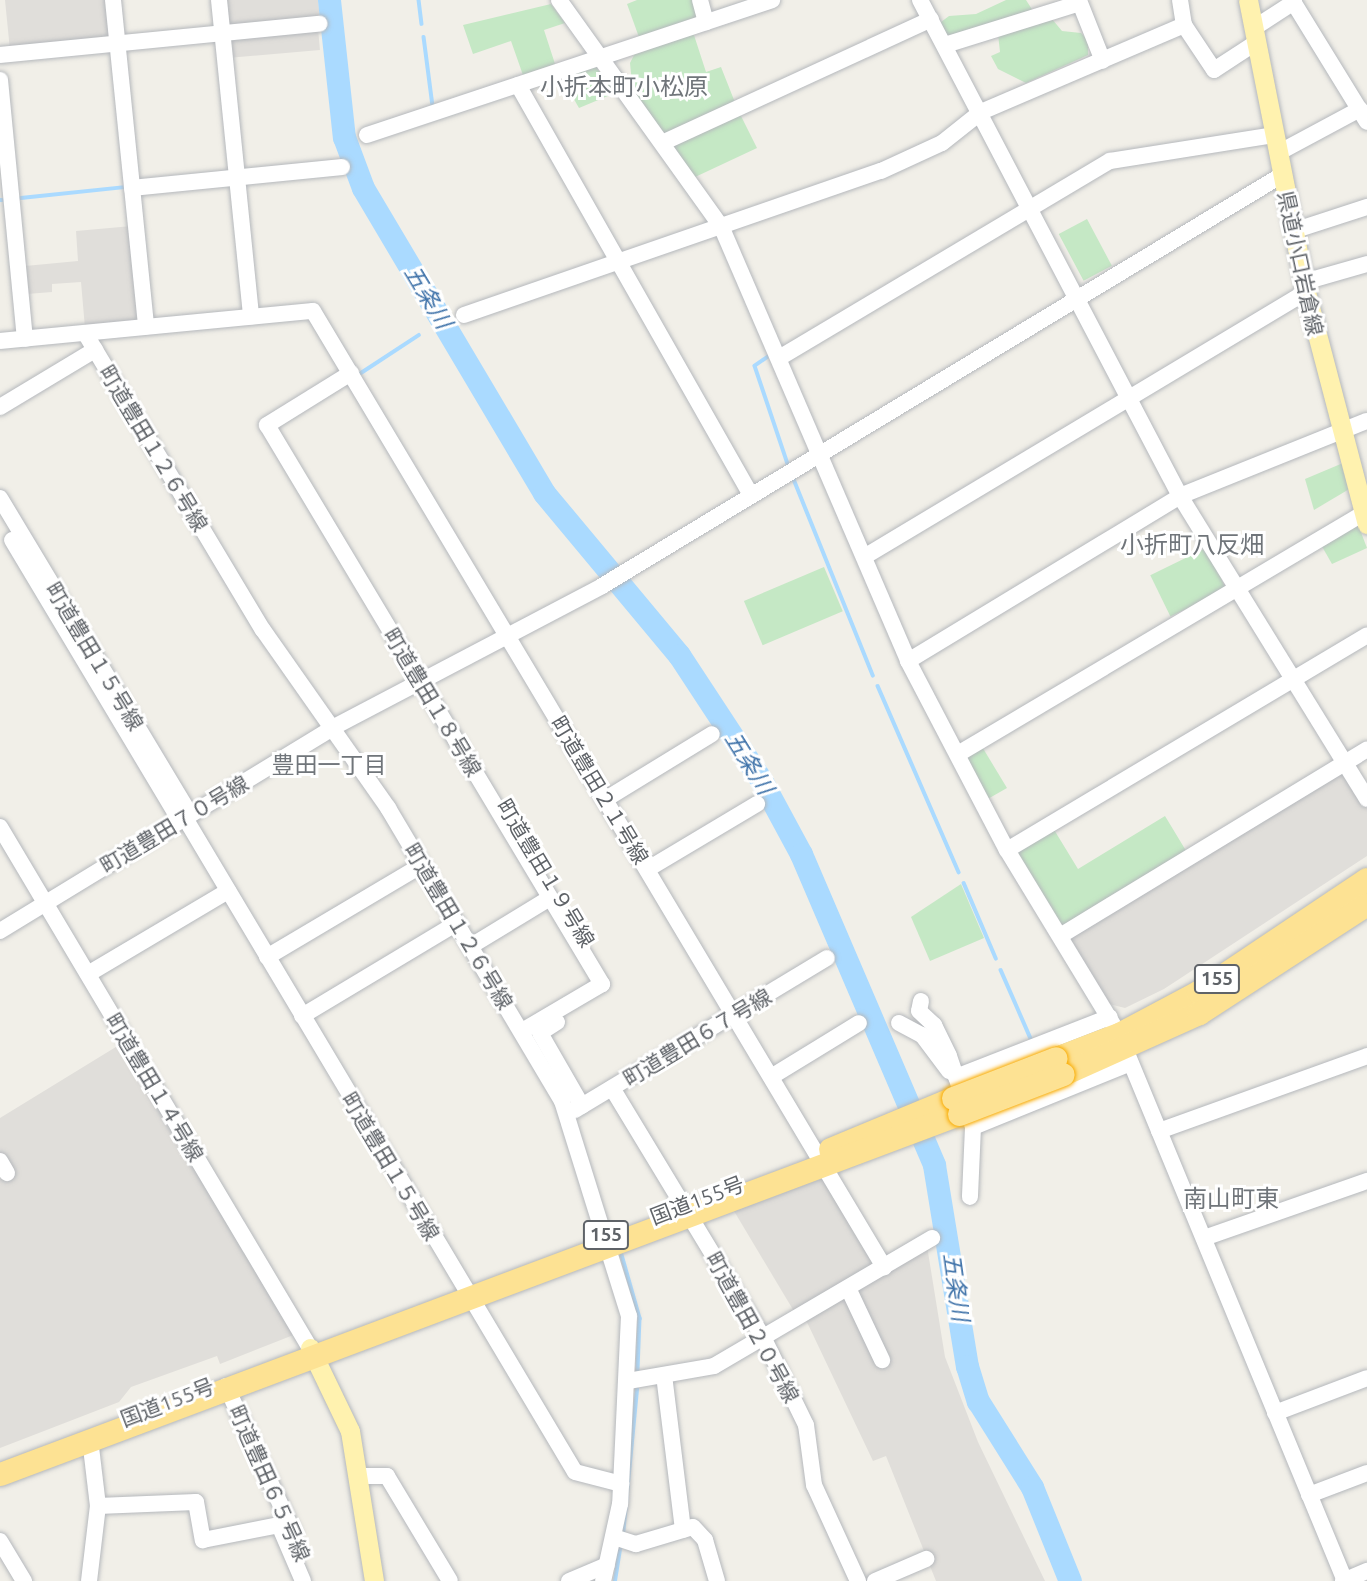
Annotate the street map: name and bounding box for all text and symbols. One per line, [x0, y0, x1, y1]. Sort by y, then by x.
district label: 小折本町小松原 [540, 73, 708, 101]
street label: 県道小口岩倉線 [1273, 188, 1329, 338]
water label: 五条川 [398, 260, 458, 334]
street label: 町道豊田１２６号線 [95, 361, 213, 535]
district label: 小折町八反畑 [1120, 531, 1264, 559]
street label: 町道豊田１５号線 [41, 578, 149, 734]
street label: 町道豊田１８号線 [379, 624, 487, 780]
street label: 町道豊田２１号線 [546, 712, 654, 868]
water label: 五条川 [719, 726, 779, 800]
district label: 豊田一丁目 [272, 751, 386, 779]
street label: 町道豊田７０号線 [96, 770, 252, 878]
street label: 町道豊田１９号線 [492, 795, 600, 951]
street label: 町道豊田１２６号線 [400, 839, 518, 1013]
road number: 155 [1192, 964, 1242, 995]
street label: 町道豊田６７号線 [619, 983, 775, 1091]
street label: 町道豊田１４号線 [101, 1009, 209, 1165]
street label: 町道豊田１５号線 [337, 1088, 445, 1244]
street label: 国道155号 [646, 1171, 748, 1229]
district label: 南山町東 [1183, 1185, 1279, 1213]
road number: 155 [582, 1219, 630, 1250]
street label: 町道豊田２０号線 [701, 1247, 805, 1407]
water label: 五条川 [938, 1251, 974, 1323]
street label: 国道155号 [116, 1373, 218, 1431]
street label: 町道豊田６５号線 [224, 1401, 316, 1565]

